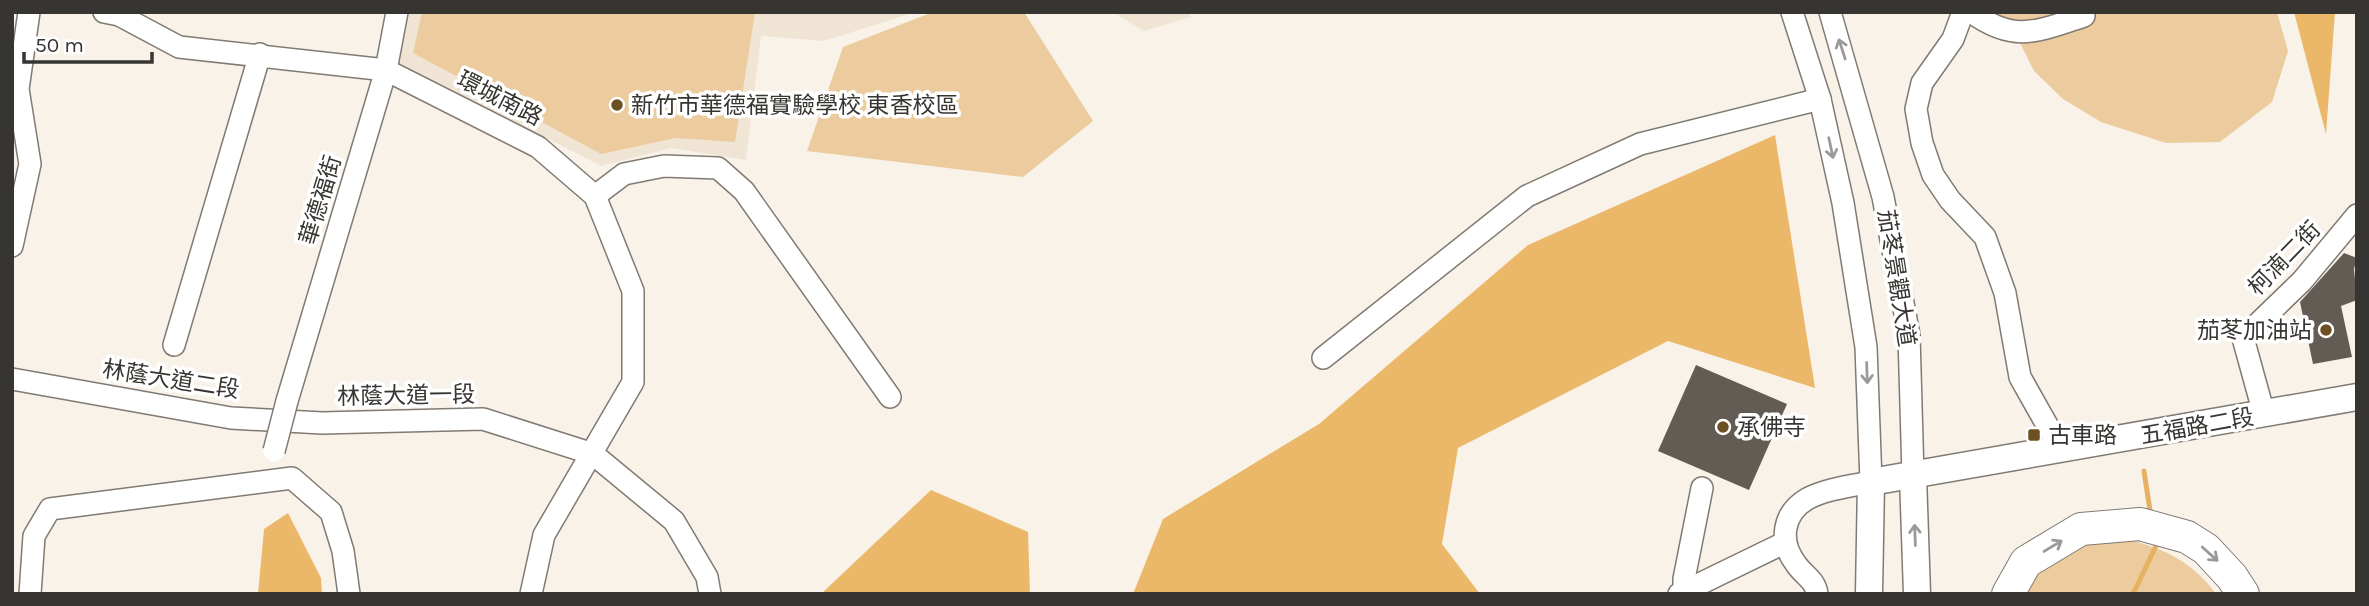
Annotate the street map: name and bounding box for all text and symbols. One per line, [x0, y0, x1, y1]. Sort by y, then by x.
scale bar [24, 21, 152, 65]
text: 50 m [35, 33, 84, 57]
one-way arrow [1834, 38, 1847, 60]
street label: 環城南路 [453, 66, 547, 131]
place label: 新竹市華德福實驗學校 東香校區 [631, 92, 958, 119]
marker: 新竹市華德福實驗學校 東香校區 [609, 97, 625, 113]
one-way arrow [1825, 137, 1838, 159]
street label: 華德福街 [294, 152, 347, 248]
street label: 茄苳景觀大道 [1872, 208, 1921, 348]
street label: 柯湳二街 [2243, 216, 2326, 301]
place label: 茄苳加油站 [2197, 317, 2312, 344]
marker: 茄苳加油站 [2318, 322, 2334, 338]
street label: 林蔭大道二段 [101, 355, 241, 404]
one-way arrow [1861, 361, 1874, 384]
street label: 林蔭大道一段 [337, 381, 475, 410]
street label: 五福路二段 [2138, 403, 2256, 450]
place label: 承佛寺 [1737, 414, 1806, 441]
marker: 承佛寺 [1715, 419, 1731, 435]
place label: 古車路 [2048, 422, 2117, 449]
marker: 古車路 [2026, 427, 2042, 443]
one-way arrow [1908, 524, 1921, 547]
one-way arrow [2043, 539, 2063, 553]
one-way arrow [2201, 546, 2219, 562]

